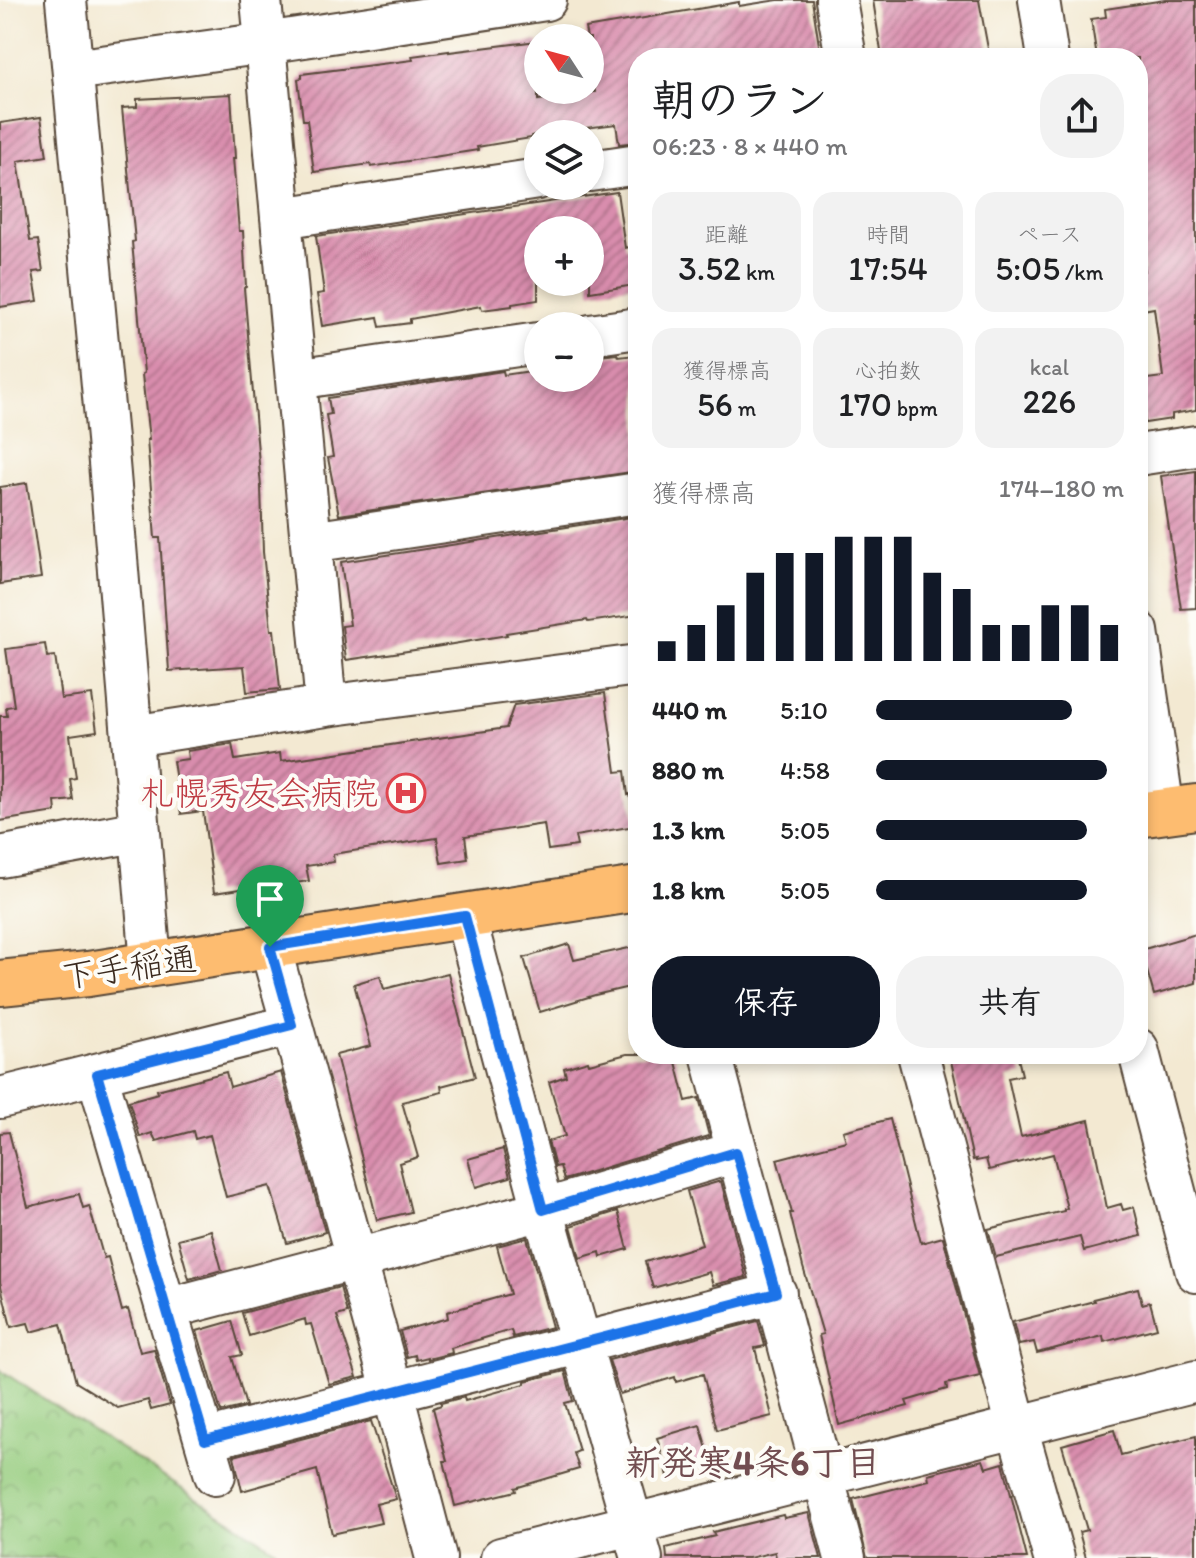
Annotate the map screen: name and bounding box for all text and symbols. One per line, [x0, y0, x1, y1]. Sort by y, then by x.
north arrow [524, 24, 604, 104]
map controls [524, 24, 604, 392]
text: 朝のラン [652, 73, 828, 126]
button: share [1040, 74, 1124, 158]
button: layers [524, 120, 604, 200]
text: 06:23 · 8 × 440 m [652, 130, 848, 162]
button: + [524, 216, 604, 296]
text: 距離 [705, 221, 749, 248]
text: 時間 [866, 221, 910, 248]
text: ペース [1017, 221, 1082, 248]
text: 3.52 [678, 248, 741, 289]
text: 17:54 [848, 248, 928, 289]
text: 5:05 [995, 248, 1060, 289]
text: km [741, 259, 775, 286]
text: /km [1060, 259, 1103, 286]
button: − [524, 312, 604, 392]
text: kcal [1030, 354, 1069, 381]
text: 獲得標高 [683, 357, 771, 384]
text: 心拍数 [855, 357, 921, 384]
text: 226 [1022, 381, 1076, 422]
text: 56 [697, 384, 733, 425]
text: 170 [838, 384, 892, 425]
text: m [733, 395, 756, 422]
text: bpm [892, 395, 938, 422]
text: 174–180 m [999, 472, 1124, 504]
text: 獲得標高 [652, 477, 756, 509]
text: 440 m [652, 694, 727, 726]
text: 5:10 [780, 694, 828, 726]
text: 880 m [652, 754, 724, 786]
text: 4:58 [780, 754, 830, 786]
hospital icon: 札幌秀友会病院 [385, 772, 427, 814]
place label: 札幌秀友会病院 [140, 773, 378, 814]
text: 1.3 km [652, 814, 725, 846]
text: 5:05 [780, 814, 830, 846]
pin [236, 865, 304, 947]
text: 1.8 km [652, 874, 725, 906]
text: 5:05 [780, 874, 830, 906]
icon: arrive [248, 877, 292, 921]
street label: 下手稲通 [59, 938, 199, 997]
button: 保存 [652, 956, 880, 1048]
button: 共有 [896, 956, 1124, 1048]
district label: 新発寒4条6丁目 [625, 1441, 881, 1484]

